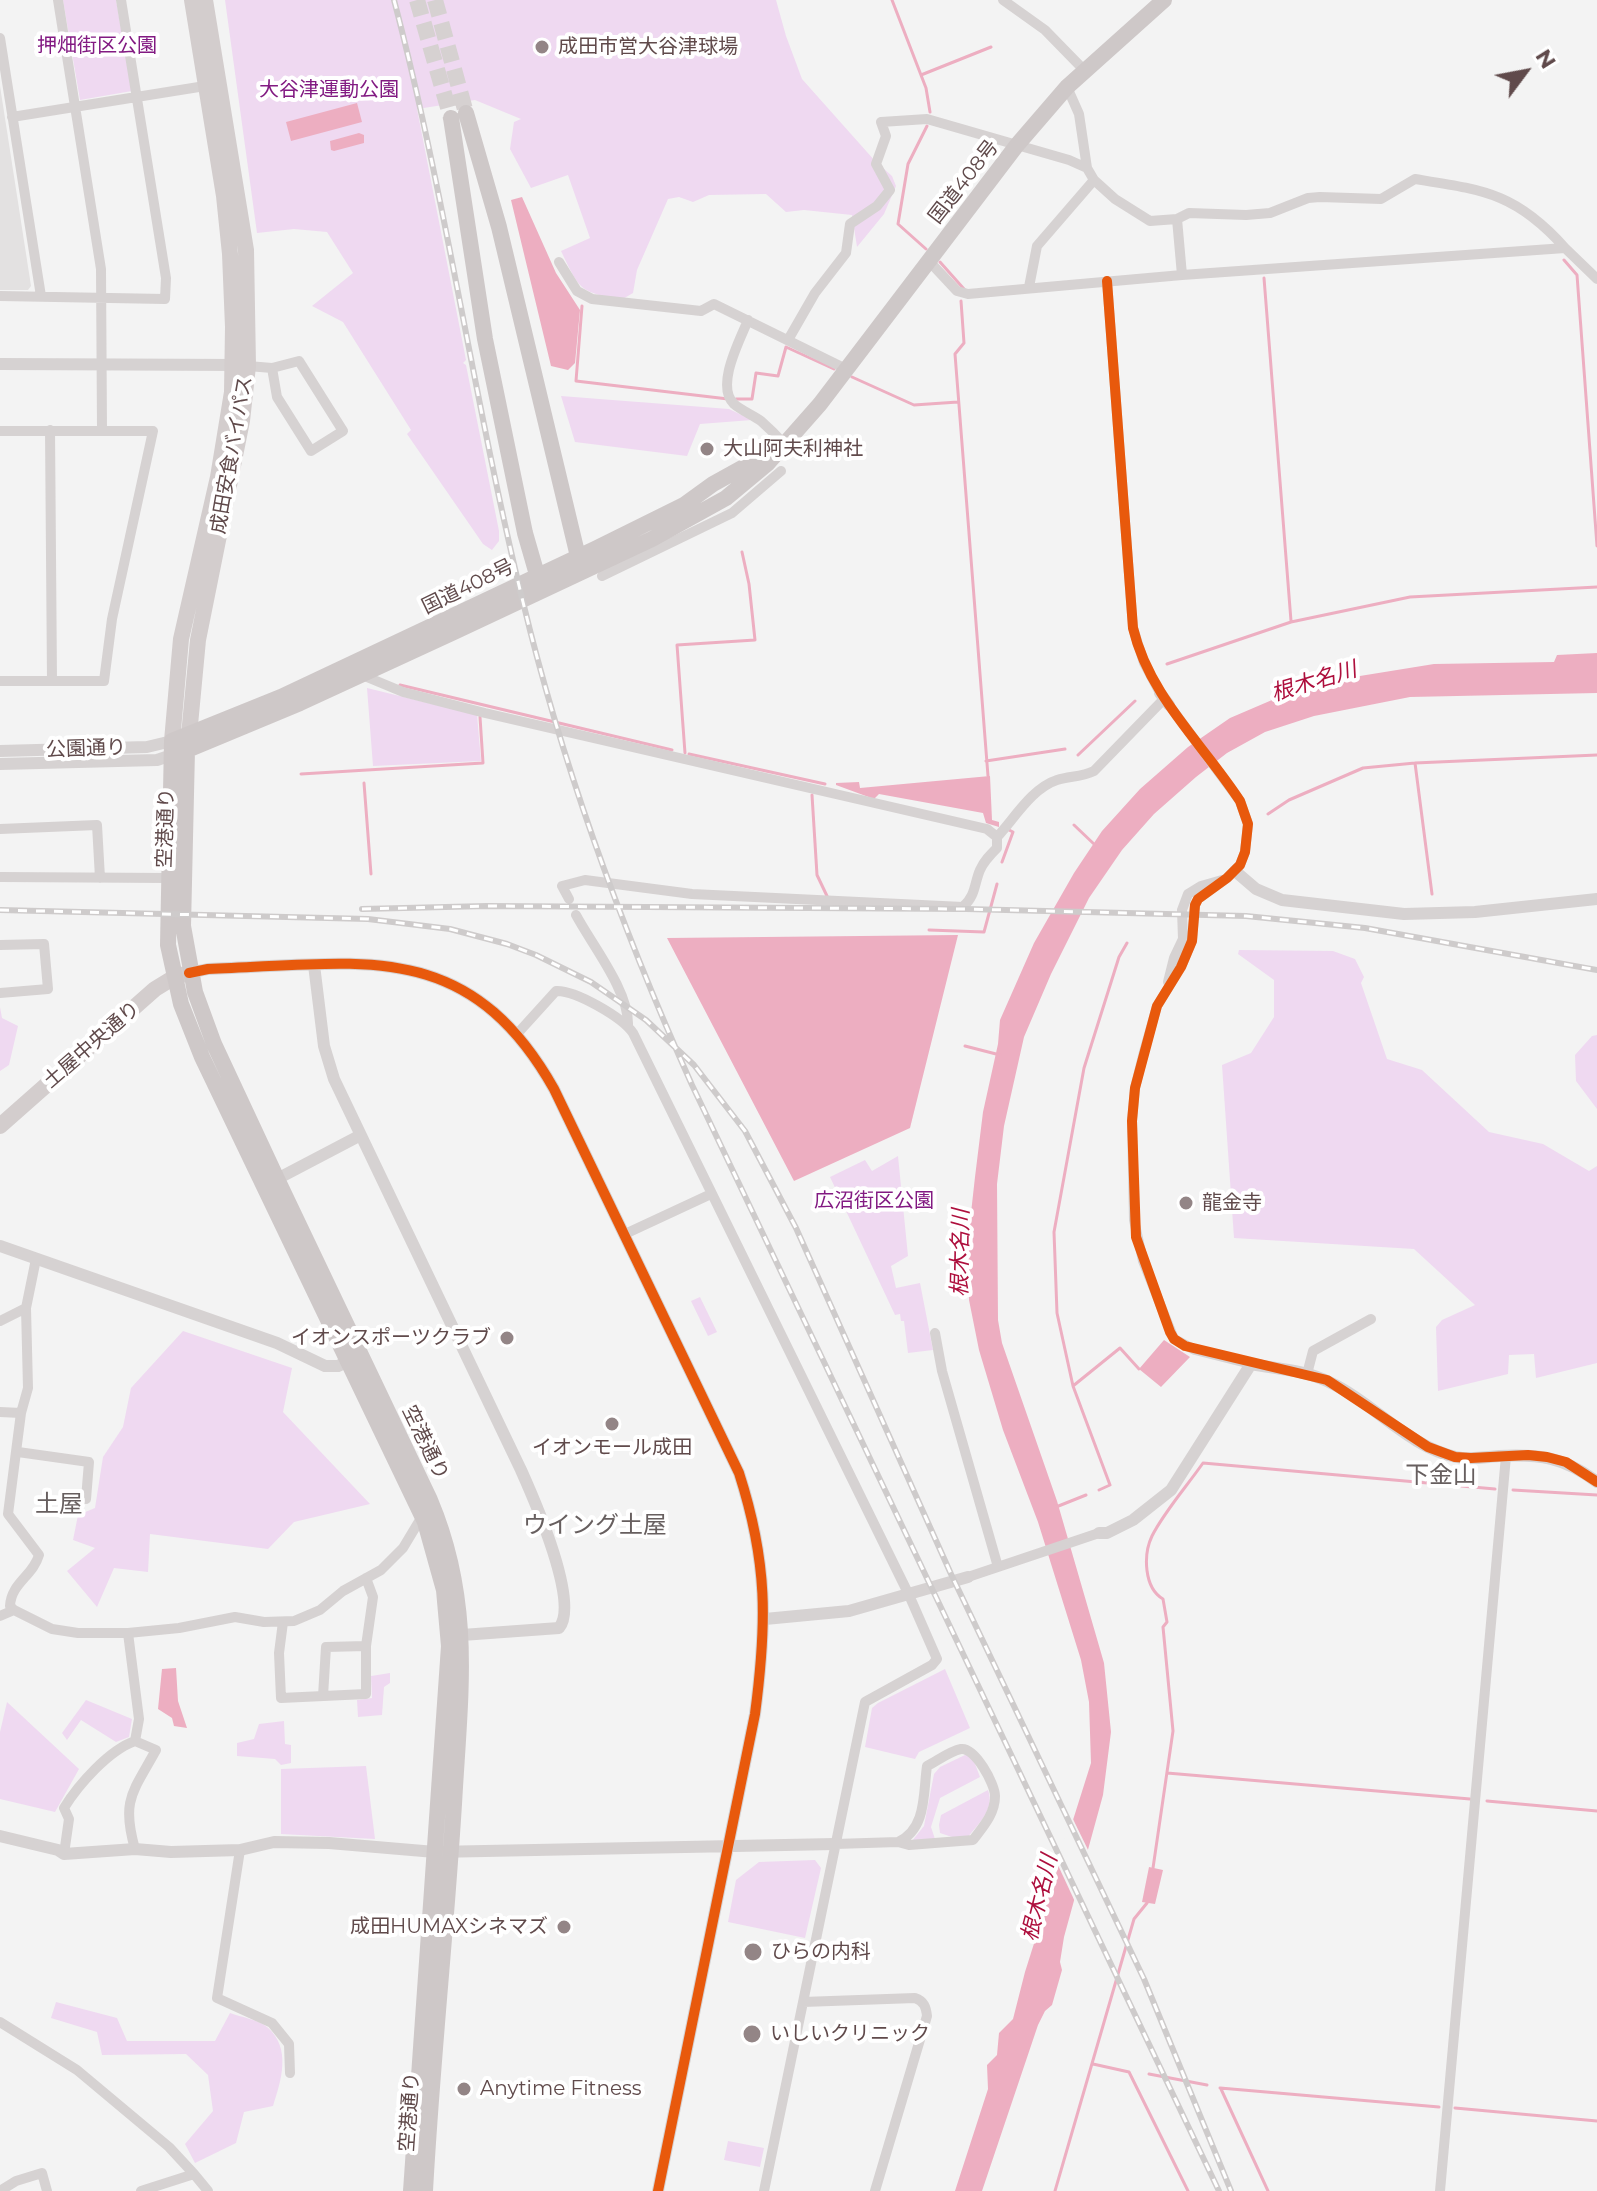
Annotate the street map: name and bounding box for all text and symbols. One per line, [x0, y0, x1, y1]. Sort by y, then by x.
north arrow [1485, 32, 1565, 112]
park label: 押畑街区公園 [37, 34, 157, 58]
place label: 成田市営大谷津球場 [558, 35, 738, 59]
marker: 成田市営大谷津球場 [533, 38, 551, 56]
text: N [1530, 44, 1562, 74]
park label: 大谷津運動公園 [259, 78, 399, 102]
street label: 国道408号 [924, 136, 1004, 228]
street label: 成田安食バイパス [206, 374, 258, 536]
place label: 大山阿夫利神社 [723, 437, 863, 461]
marker: 大山阿夫利神社 [698, 440, 716, 458]
street label: 国道408号 [418, 554, 518, 620]
water label: 根木名川 [1268, 657, 1360, 707]
street label: 公園通り [46, 736, 126, 762]
street label: 空港通り [153, 788, 179, 868]
street label: 土屋中央通り [39, 997, 145, 1093]
park label: 広沼街区公園 [814, 1189, 934, 1213]
place label: 龍金寺 [1202, 1191, 1262, 1215]
marker: 龍金寺 [1177, 1194, 1195, 1212]
water label: 根木名川 [947, 1209, 975, 1297]
place label: イオンスポーツクラブ [291, 1326, 491, 1350]
marker: イオンスポーツクラブ [498, 1329, 516, 1347]
street label: 空港通り [397, 1402, 453, 1484]
marker: イオンモール成田 [603, 1415, 621, 1433]
place label: イオンモール成田 [532, 1436, 692, 1460]
district label: 下金山 [1405, 1462, 1477, 1490]
district label: 土屋 [35, 1491, 83, 1519]
district label: ウイング土屋 [523, 1512, 667, 1540]
water label: 根木名川 [1017, 1852, 1063, 1944]
place label: 成田HUMAXシネマズ [350, 1915, 548, 1939]
marker: 成田HUMAXシネマズ [555, 1918, 573, 1936]
place label: ひらの内科 [771, 1940, 871, 1964]
marker: ひらの内科 [742, 1941, 764, 1963]
place label: いしいクリニック [770, 2022, 930, 2046]
marker: いしいクリニック [741, 2023, 763, 2045]
street label: 空港通り [395, 2071, 425, 2153]
place label: Anytime Fitness [480, 2077, 642, 2101]
marker: Anytime Fitness [455, 2080, 473, 2098]

